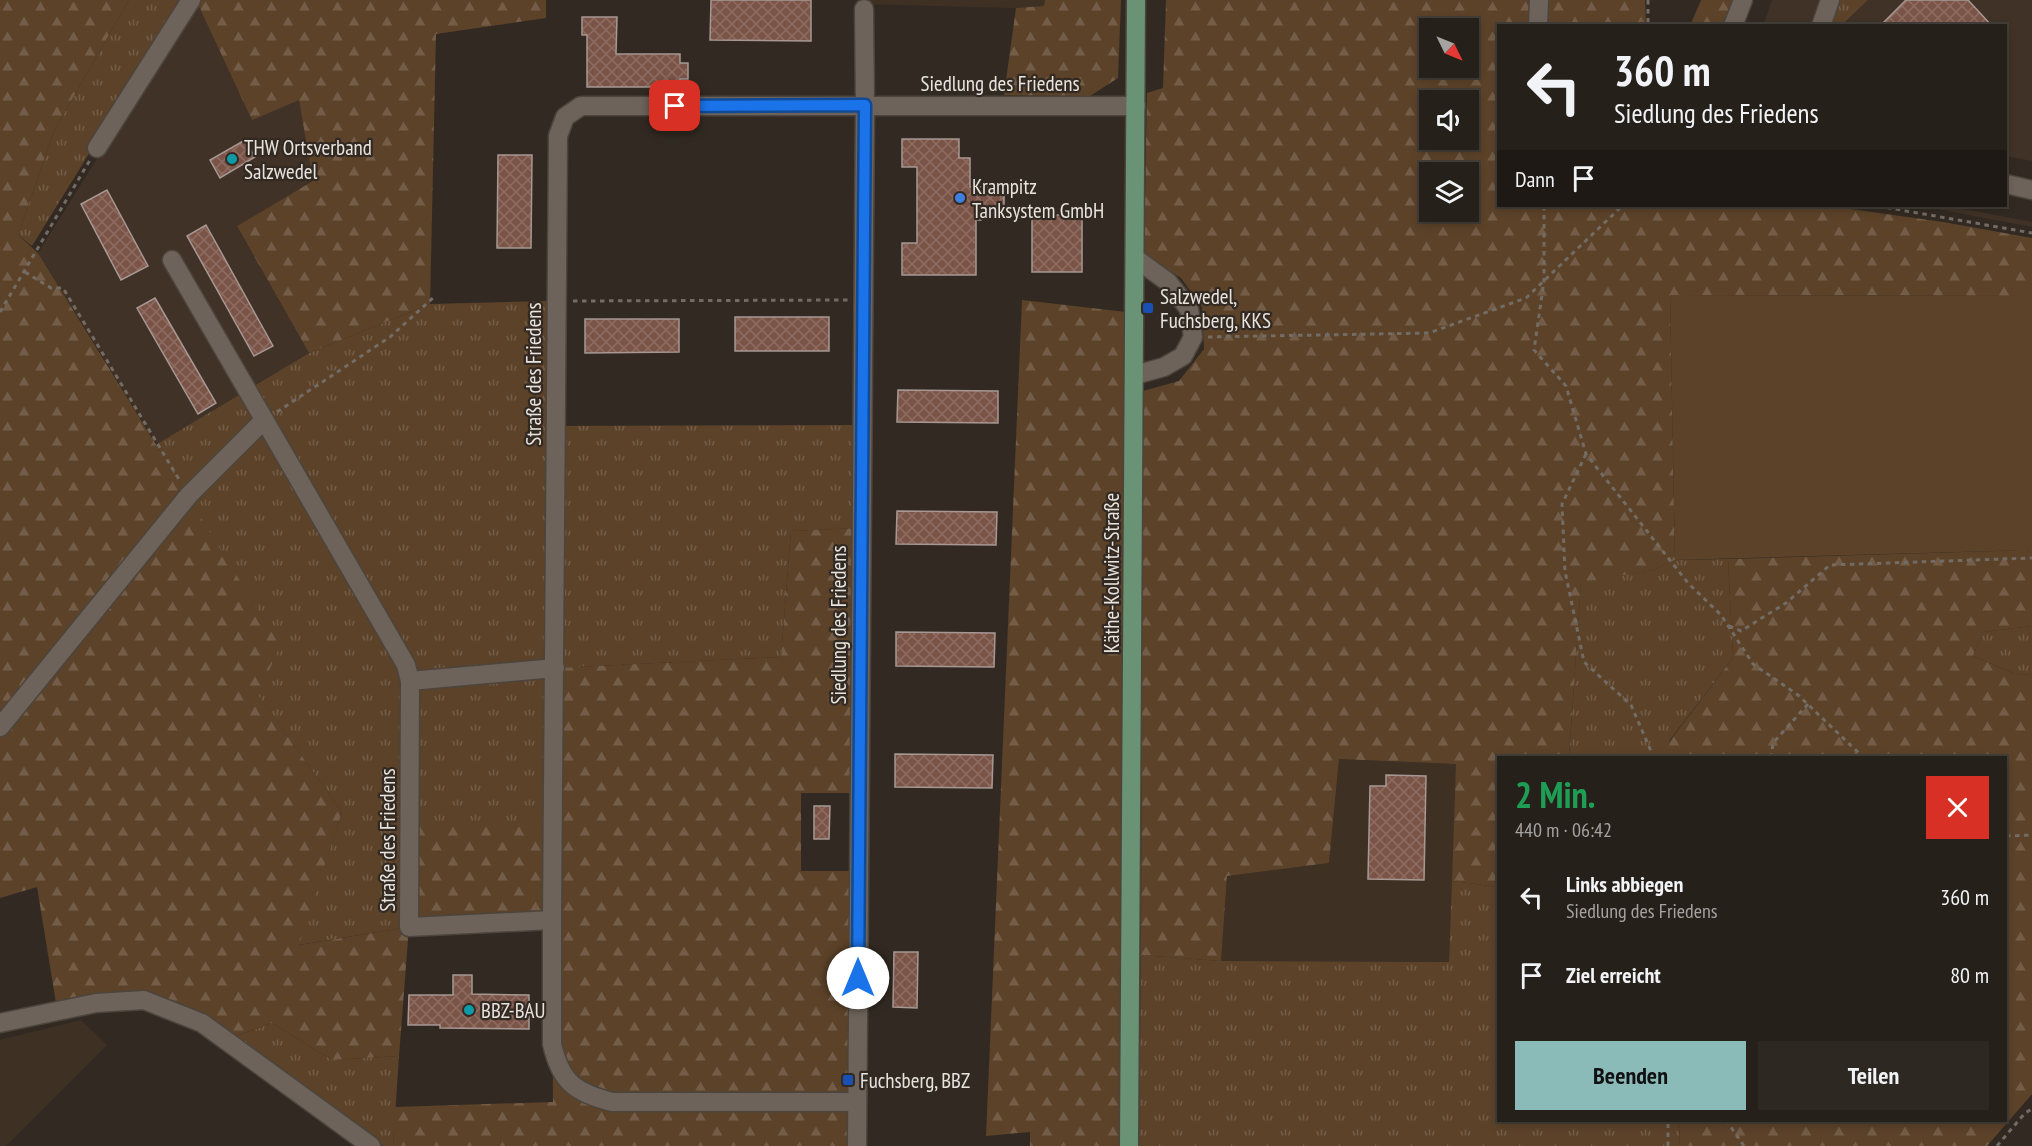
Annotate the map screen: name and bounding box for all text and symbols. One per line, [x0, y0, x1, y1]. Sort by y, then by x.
north arrow [1419, 18, 1479, 78]
map controls [1419, 18, 1479, 222]
text: 360 m [1614, 43, 1711, 98]
icon: left [1515, 48, 1593, 126]
street label: Siedlung des Friedens [920, 70, 1080, 97]
pin [649, 80, 700, 131]
icon: arrive [658, 89, 691, 122]
button: sound [1419, 90, 1479, 150]
text: Siedlung des Friedens [1614, 96, 1819, 130]
place label: THW Ortsverband Salzwedel [244, 134, 372, 185]
marker: THW Ortsverband Salzwedel [225, 152, 239, 166]
button: layers [1419, 162, 1479, 222]
icon: arrive [1567, 162, 1600, 195]
text: Dann [1515, 165, 1555, 193]
place label: Krampitz Tanksystem GmbH [972, 173, 1104, 224]
marker: Krampitz Tanksystem GmbH [953, 191, 967, 205]
place label: Salzwedel, Fuchsberg, KKS [1160, 283, 1271, 334]
marker: Salzwedel, Fuchsberg, KKS [1141, 301, 1155, 315]
street label: Straße des Friedens [520, 302, 547, 446]
street label: Käthe-Kollwitz-Straße [1098, 493, 1125, 653]
street label: Siedlung des Friedens [825, 545, 852, 705]
street label: Straße des Friedens [374, 768, 401, 912]
text: 2 Min. [1515, 771, 1595, 818]
button: close [1926, 776, 1989, 839]
text: 440 m · 06:42 [1515, 817, 1612, 843]
text: Links abbiegen [1566, 870, 1683, 898]
icon: left [1515, 881, 1548, 914]
text: 360 m [1940, 883, 1989, 911]
text: Siedlung des Friedens [1566, 898, 1718, 924]
position arrow [826, 946, 890, 1010]
icon: arrive [1515, 959, 1548, 992]
text: Ziel erreicht [1566, 961, 1661, 989]
text: 80 m [1950, 961, 1989, 989]
place label: BBZ-BAU [481, 997, 545, 1024]
marker: BBZ-BAU [462, 1003, 476, 1017]
button: Beenden [1515, 1041, 1746, 1110]
button: Teilen [1758, 1041, 1989, 1110]
place label: Fuchsberg, BBZ [860, 1067, 970, 1094]
marker: Fuchsberg, BBZ [841, 1073, 855, 1087]

